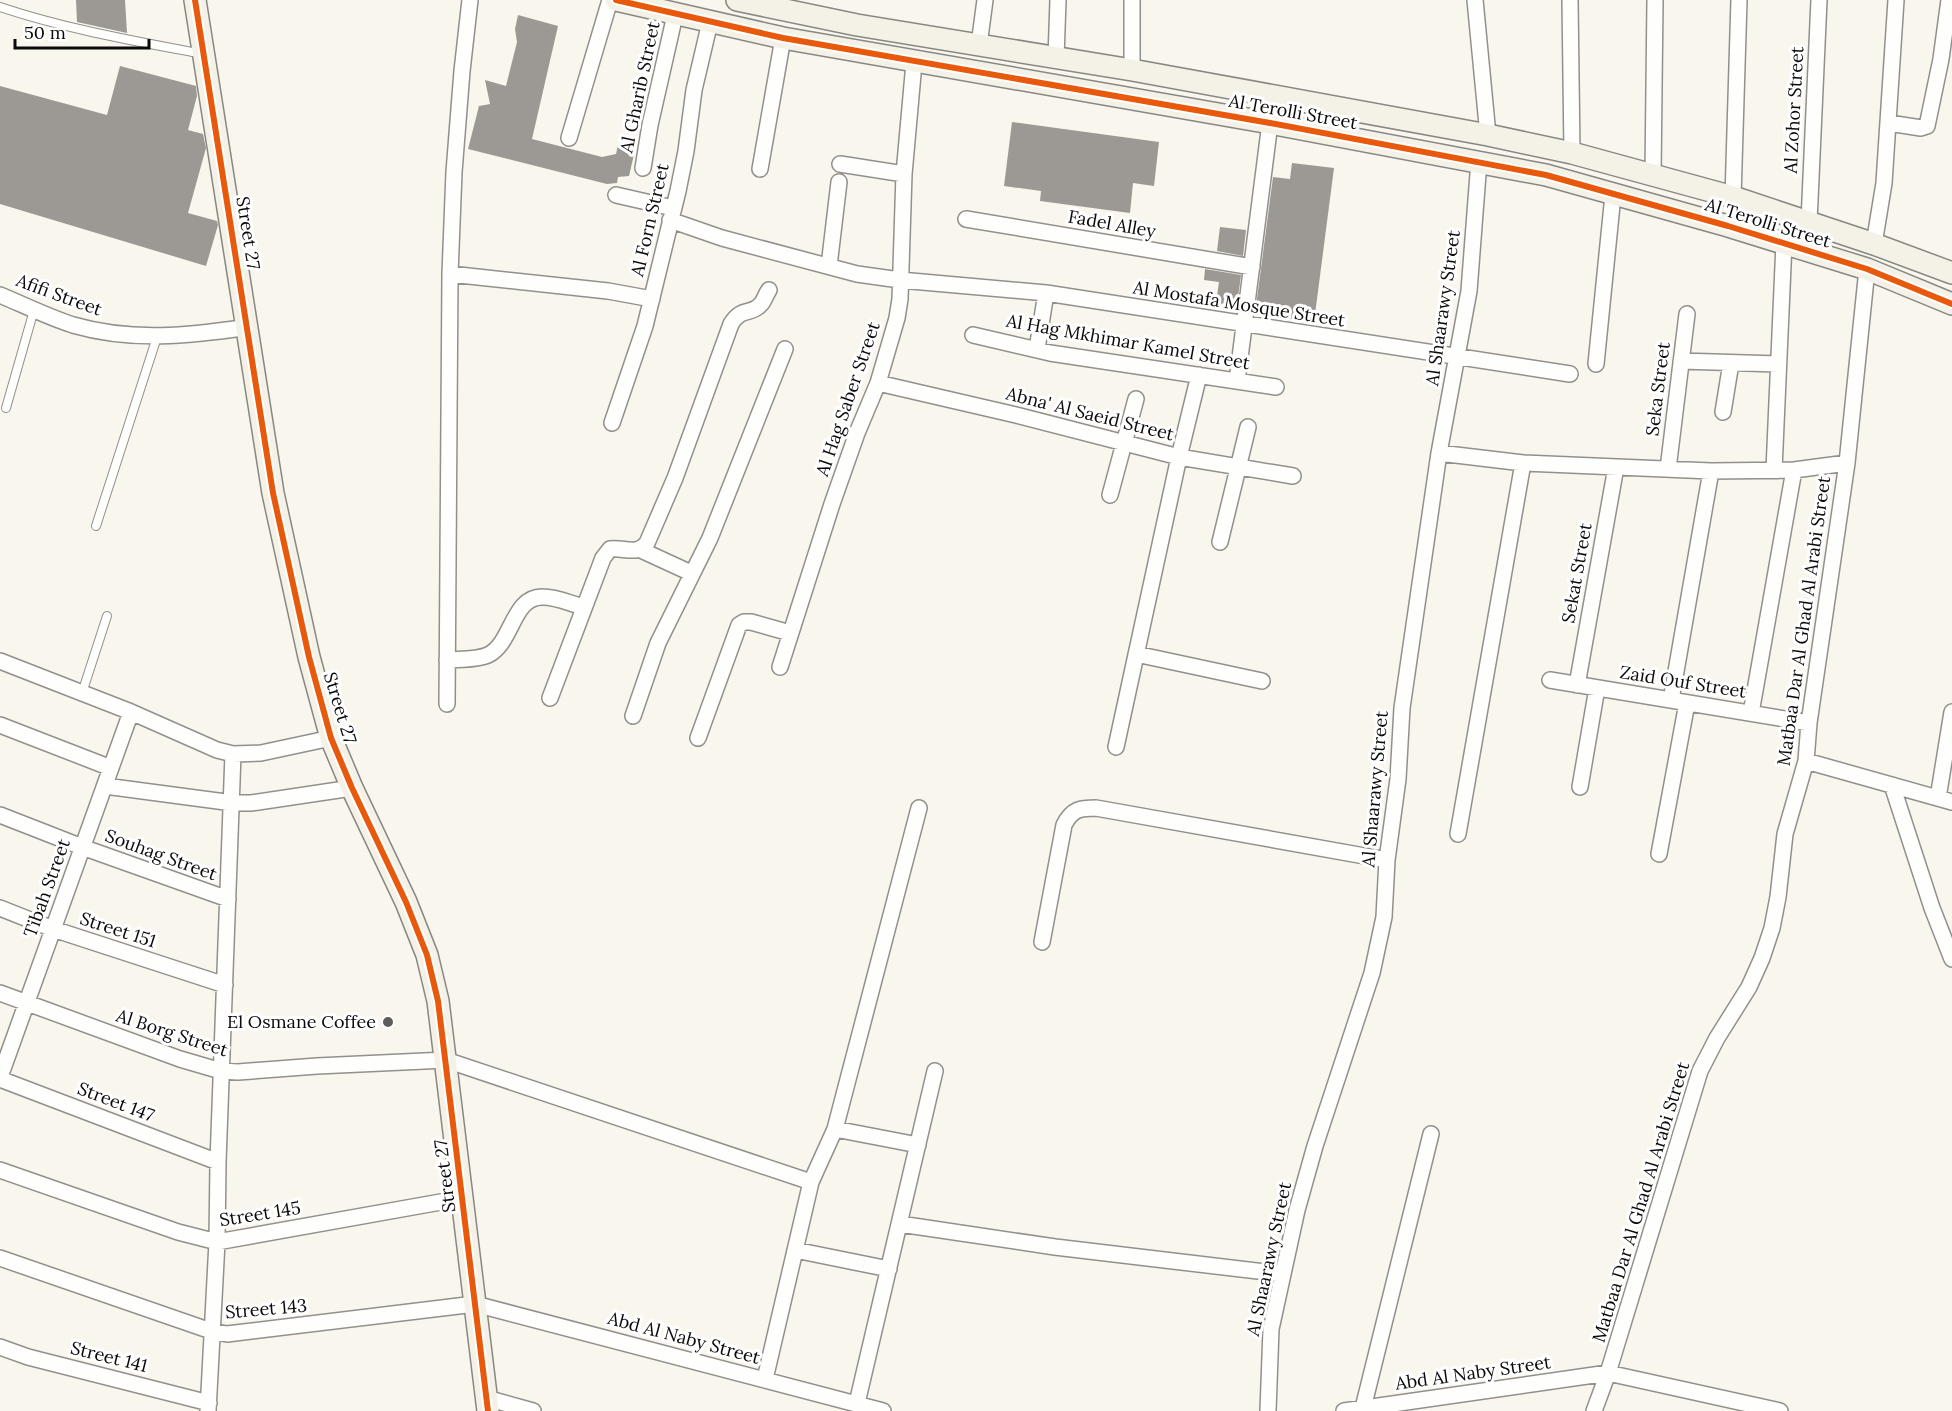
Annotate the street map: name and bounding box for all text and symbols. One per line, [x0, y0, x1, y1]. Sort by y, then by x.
scale bar [15, 12, 148, 50]
street label: Al Gharib Street [614, 19, 665, 156]
text: 50 m [24, 21, 66, 44]
street label: Al Zohor Street [1779, 46, 1808, 175]
street label: Al Terolli Street [1226, 89, 1359, 134]
street label: Al Forn Street [625, 161, 674, 280]
street label: Al Terolli Street [1702, 192, 1834, 253]
street label: Street 27 [231, 195, 266, 271]
street label: Fadel Alley [1066, 204, 1158, 243]
street label: Al Shaarawy Street [1420, 229, 1465, 388]
street label: Afifi Street [12, 268, 105, 321]
street label: Al Mostafa Mosque Street [1130, 275, 1347, 332]
street label: Al Hag Mkhimar Kamel Street [1004, 309, 1252, 374]
street label: Al Hag Saber Street [810, 318, 885, 480]
street label: Seka Street [1640, 341, 1675, 437]
street label: Abna' Al Saeid Street [1003, 381, 1176, 445]
street label: Matbaa Dar Al Ghad Al Arabi Street [1772, 475, 1835, 767]
street label: Sekat Street [1556, 521, 1597, 625]
street label: Zaid Ouf Street [1618, 660, 1748, 703]
street label: Street 27 [319, 669, 362, 746]
street label: Al Shaarawy Street [1356, 710, 1393, 869]
street label: Souhag Street [102, 824, 220, 885]
street label: Tibah Street [18, 836, 75, 940]
street label: Street 151 [77, 906, 159, 953]
street label: Al Borg Street [112, 1003, 231, 1061]
place label: El Osmane Coffee [227, 1010, 376, 1033]
marker: El Osmane Coffee [381, 1015, 395, 1029]
street label: Matbaa Dar Al Ghad Al Arabi Street [1587, 1059, 1694, 1345]
street label: Street 147 [75, 1076, 158, 1127]
street label: Street 27 [429, 1138, 460, 1214]
street label: Al Shaarawy Street [1241, 1180, 1296, 1339]
street label: Street 145 [218, 1196, 302, 1231]
street label: Street 143 [224, 1293, 308, 1324]
street label: Abd Al Naby Street [605, 1306, 763, 1369]
street label: Street 141 [68, 1336, 150, 1377]
street label: Abd Al Naby Street [1393, 1350, 1552, 1395]

